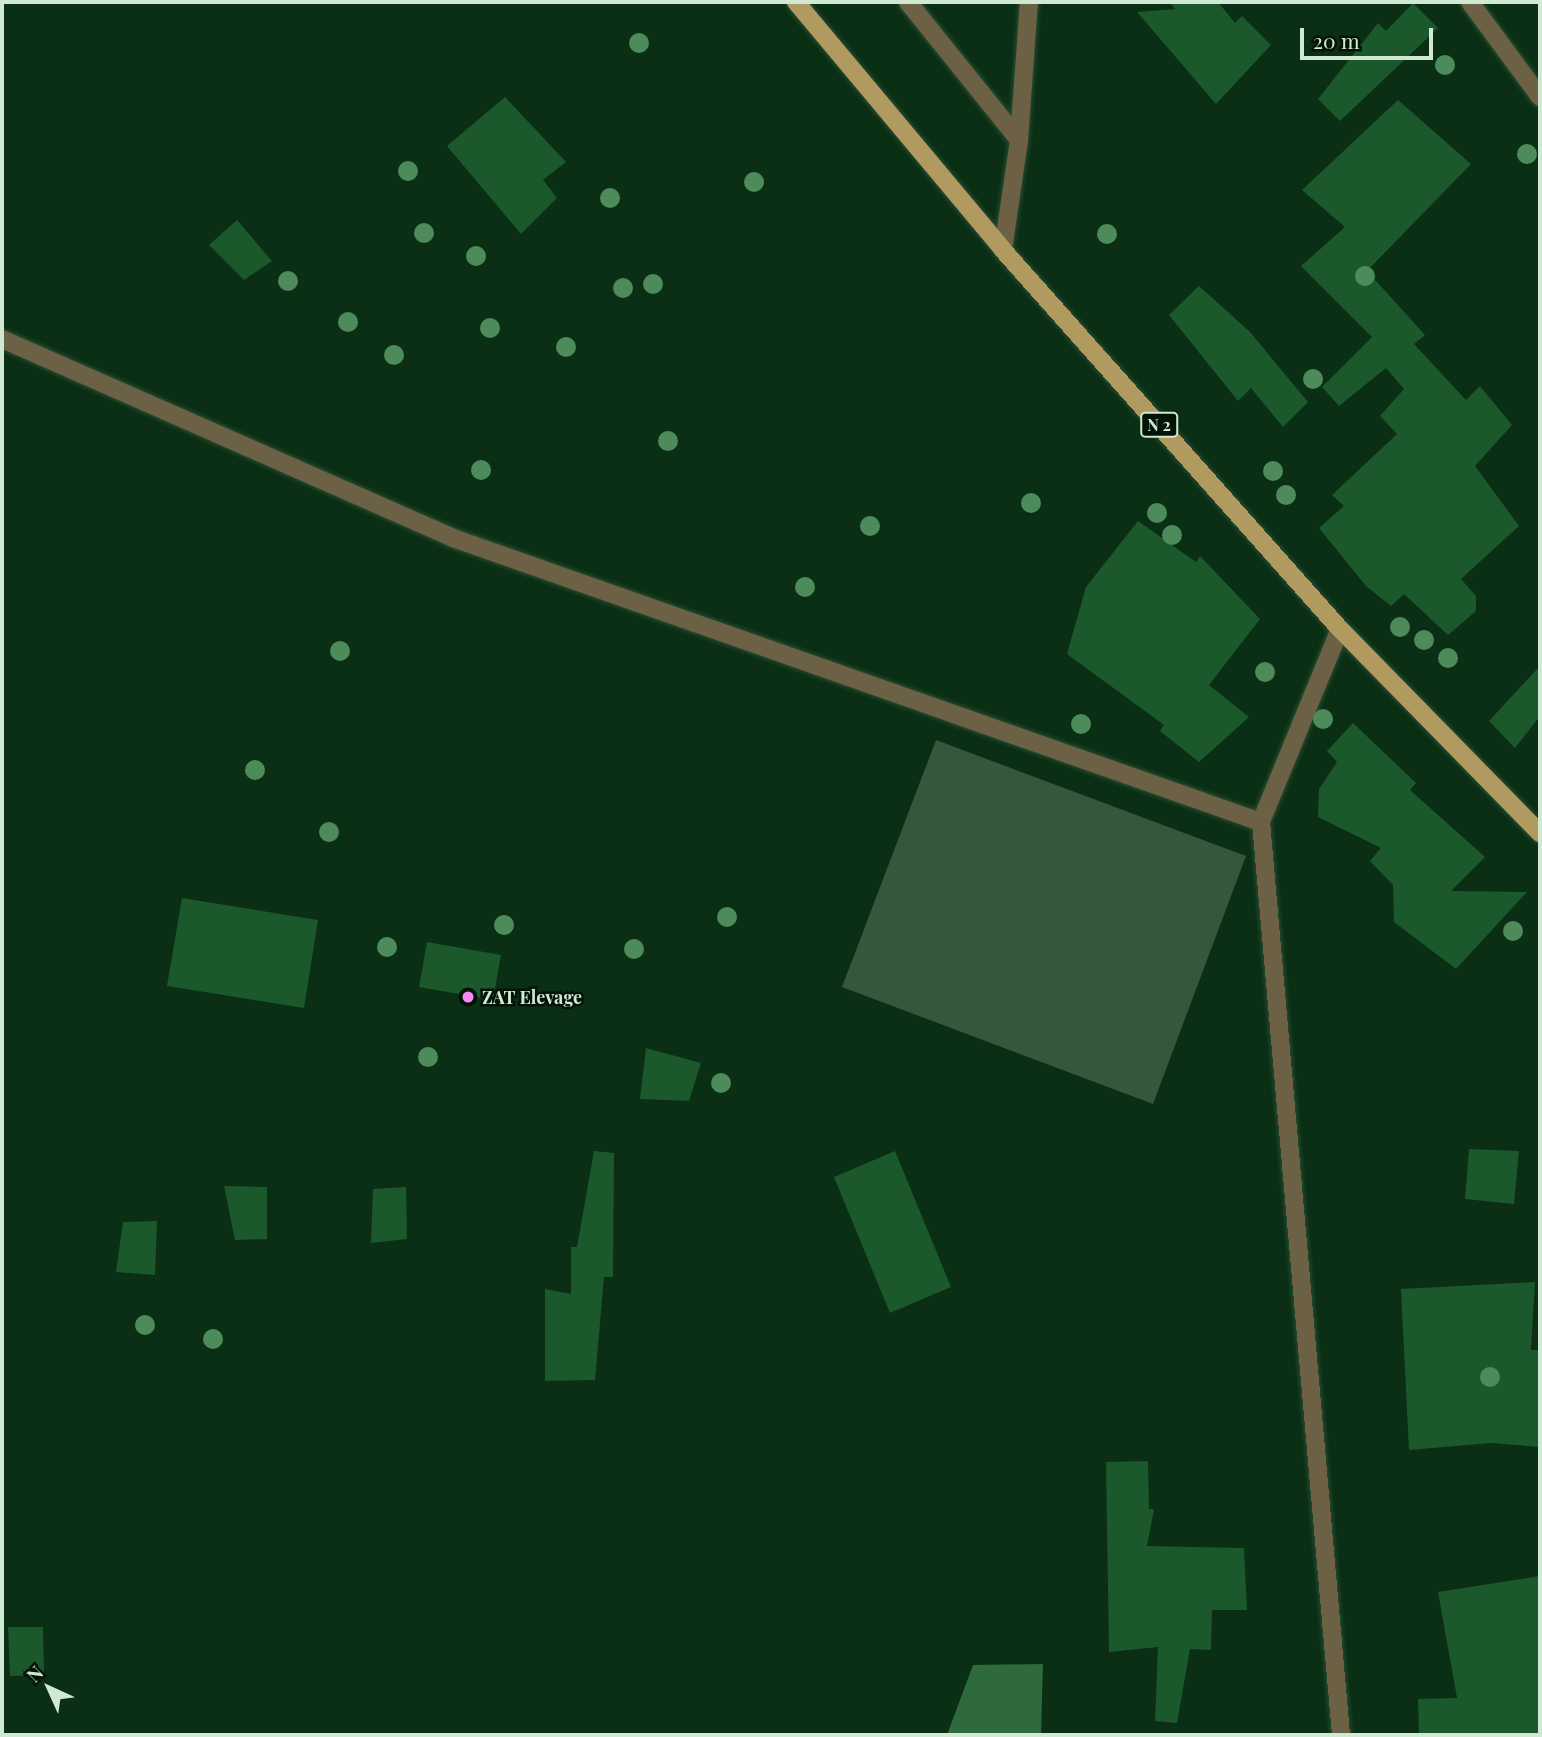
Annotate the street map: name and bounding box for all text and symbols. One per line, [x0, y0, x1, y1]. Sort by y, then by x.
scale bar [1304, 14, 1437, 58]
text: 20 m [1313, 26, 1360, 54]
road number: N 2 [1140, 412, 1178, 438]
place label: ZAT Elevage [482, 986, 583, 1008]
marker: ZAT Elevage [460, 989, 476, 1005]
north arrow [14, 1653, 84, 1723]
text: N [20, 1659, 48, 1687]

